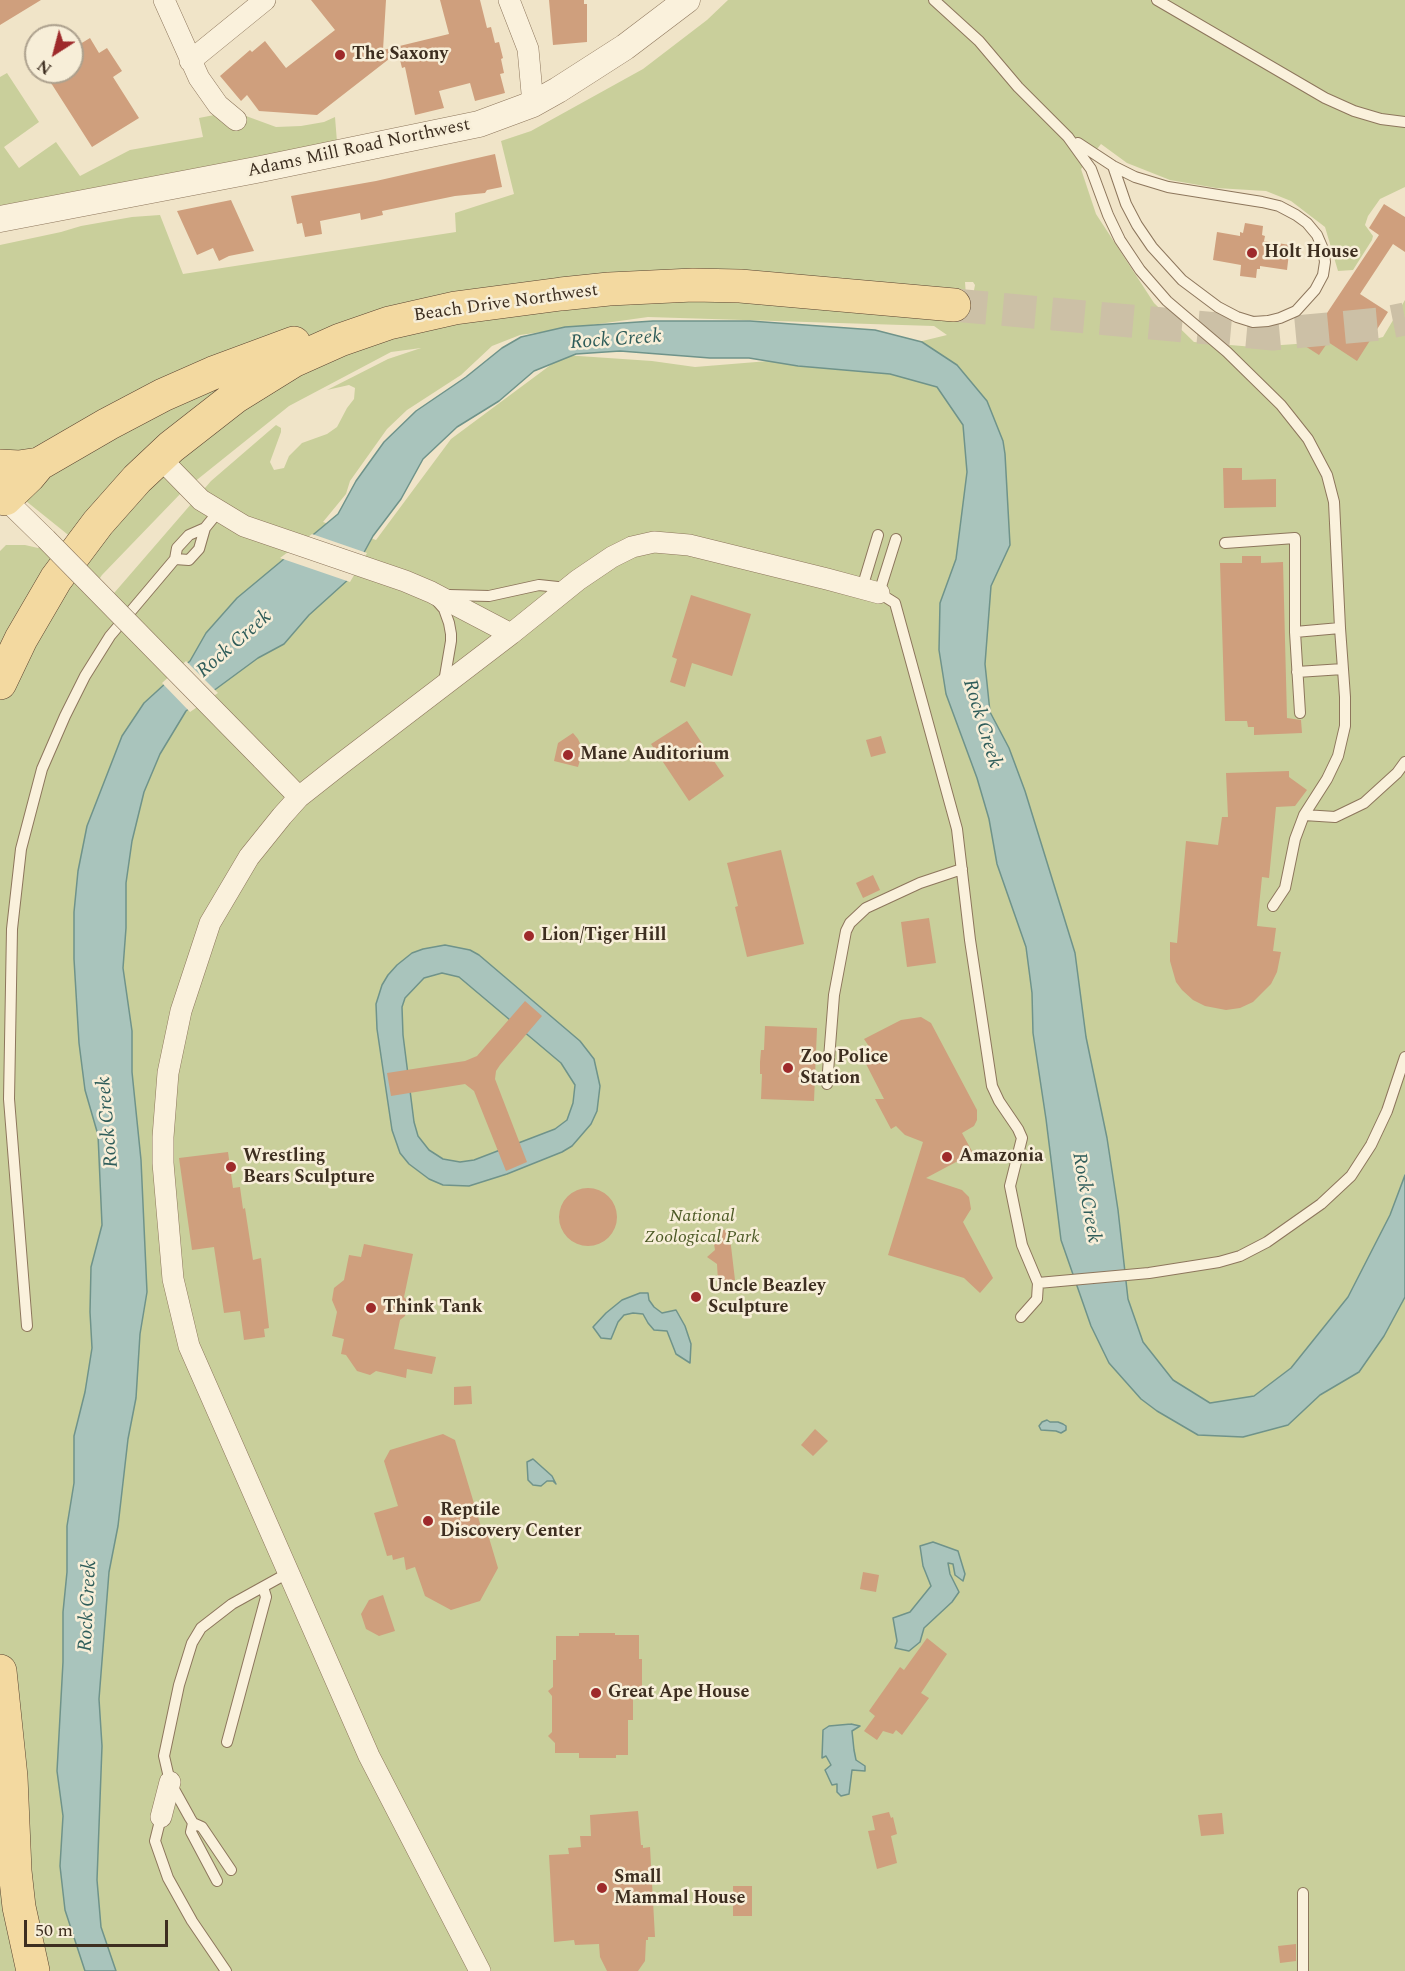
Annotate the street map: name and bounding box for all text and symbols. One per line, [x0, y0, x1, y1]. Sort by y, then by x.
north arrow [24, 24, 84, 84]
place label: The Saxony [352, 44, 448, 66]
marker: The Saxony [333, 48, 347, 62]
text: N [32, 53, 57, 80]
street label: Adams Mill Road Northwest [246, 115, 472, 183]
place label: Holt House [1264, 242, 1359, 264]
marker: Holt House [1245, 246, 1259, 260]
street label: Beach Drive Northwest [412, 280, 600, 328]
water label: Rock Creek [569, 326, 663, 356]
water label: Rock Creek [193, 606, 277, 684]
water label: Rock Creek [956, 677, 1006, 771]
place label: Mane Auditorium [580, 744, 729, 766]
marker: Mane Auditorium [561, 748, 575, 762]
place label: Lion/Tiger Hill [541, 925, 666, 947]
marker: Lion/Tiger Hill [522, 929, 536, 943]
place label: Zoo Police Station [800, 1047, 888, 1090]
marker: Zoo Police Station [781, 1061, 795, 1075]
water label: Rock Creek [93, 1075, 125, 1169]
place label: Wrestling Bears Sculpture [243, 1146, 375, 1188]
place label: Amazonia [959, 1146, 1043, 1168]
marker: Amazonia [940, 1150, 954, 1164]
water label: Rock Creek [1065, 1151, 1105, 1245]
marker: Wrestling Bears Sculpture [224, 1160, 238, 1174]
park label: National Zoological Park [644, 1206, 760, 1248]
place label: Uncle Beazley Sculpture [708, 1276, 826, 1318]
marker: Uncle Beazley Sculpture [689, 1290, 703, 1304]
place label: Think Tank [383, 1297, 483, 1319]
marker: Think Tank [364, 1301, 378, 1315]
place label: Reptile Discovery Center [440, 1500, 581, 1543]
marker: Reptile Discovery Center [421, 1514, 435, 1528]
water label: Rock Creek [75, 1560, 103, 1652]
place label: Great Ape House [608, 1682, 749, 1704]
marker: Great Ape House [589, 1686, 603, 1700]
place label: Small Mammal House [614, 1867, 745, 1910]
marker: Small Mammal House [595, 1881, 609, 1895]
scale bar [27, 1908, 171, 1946]
text: 50 m [35, 1917, 73, 1944]

